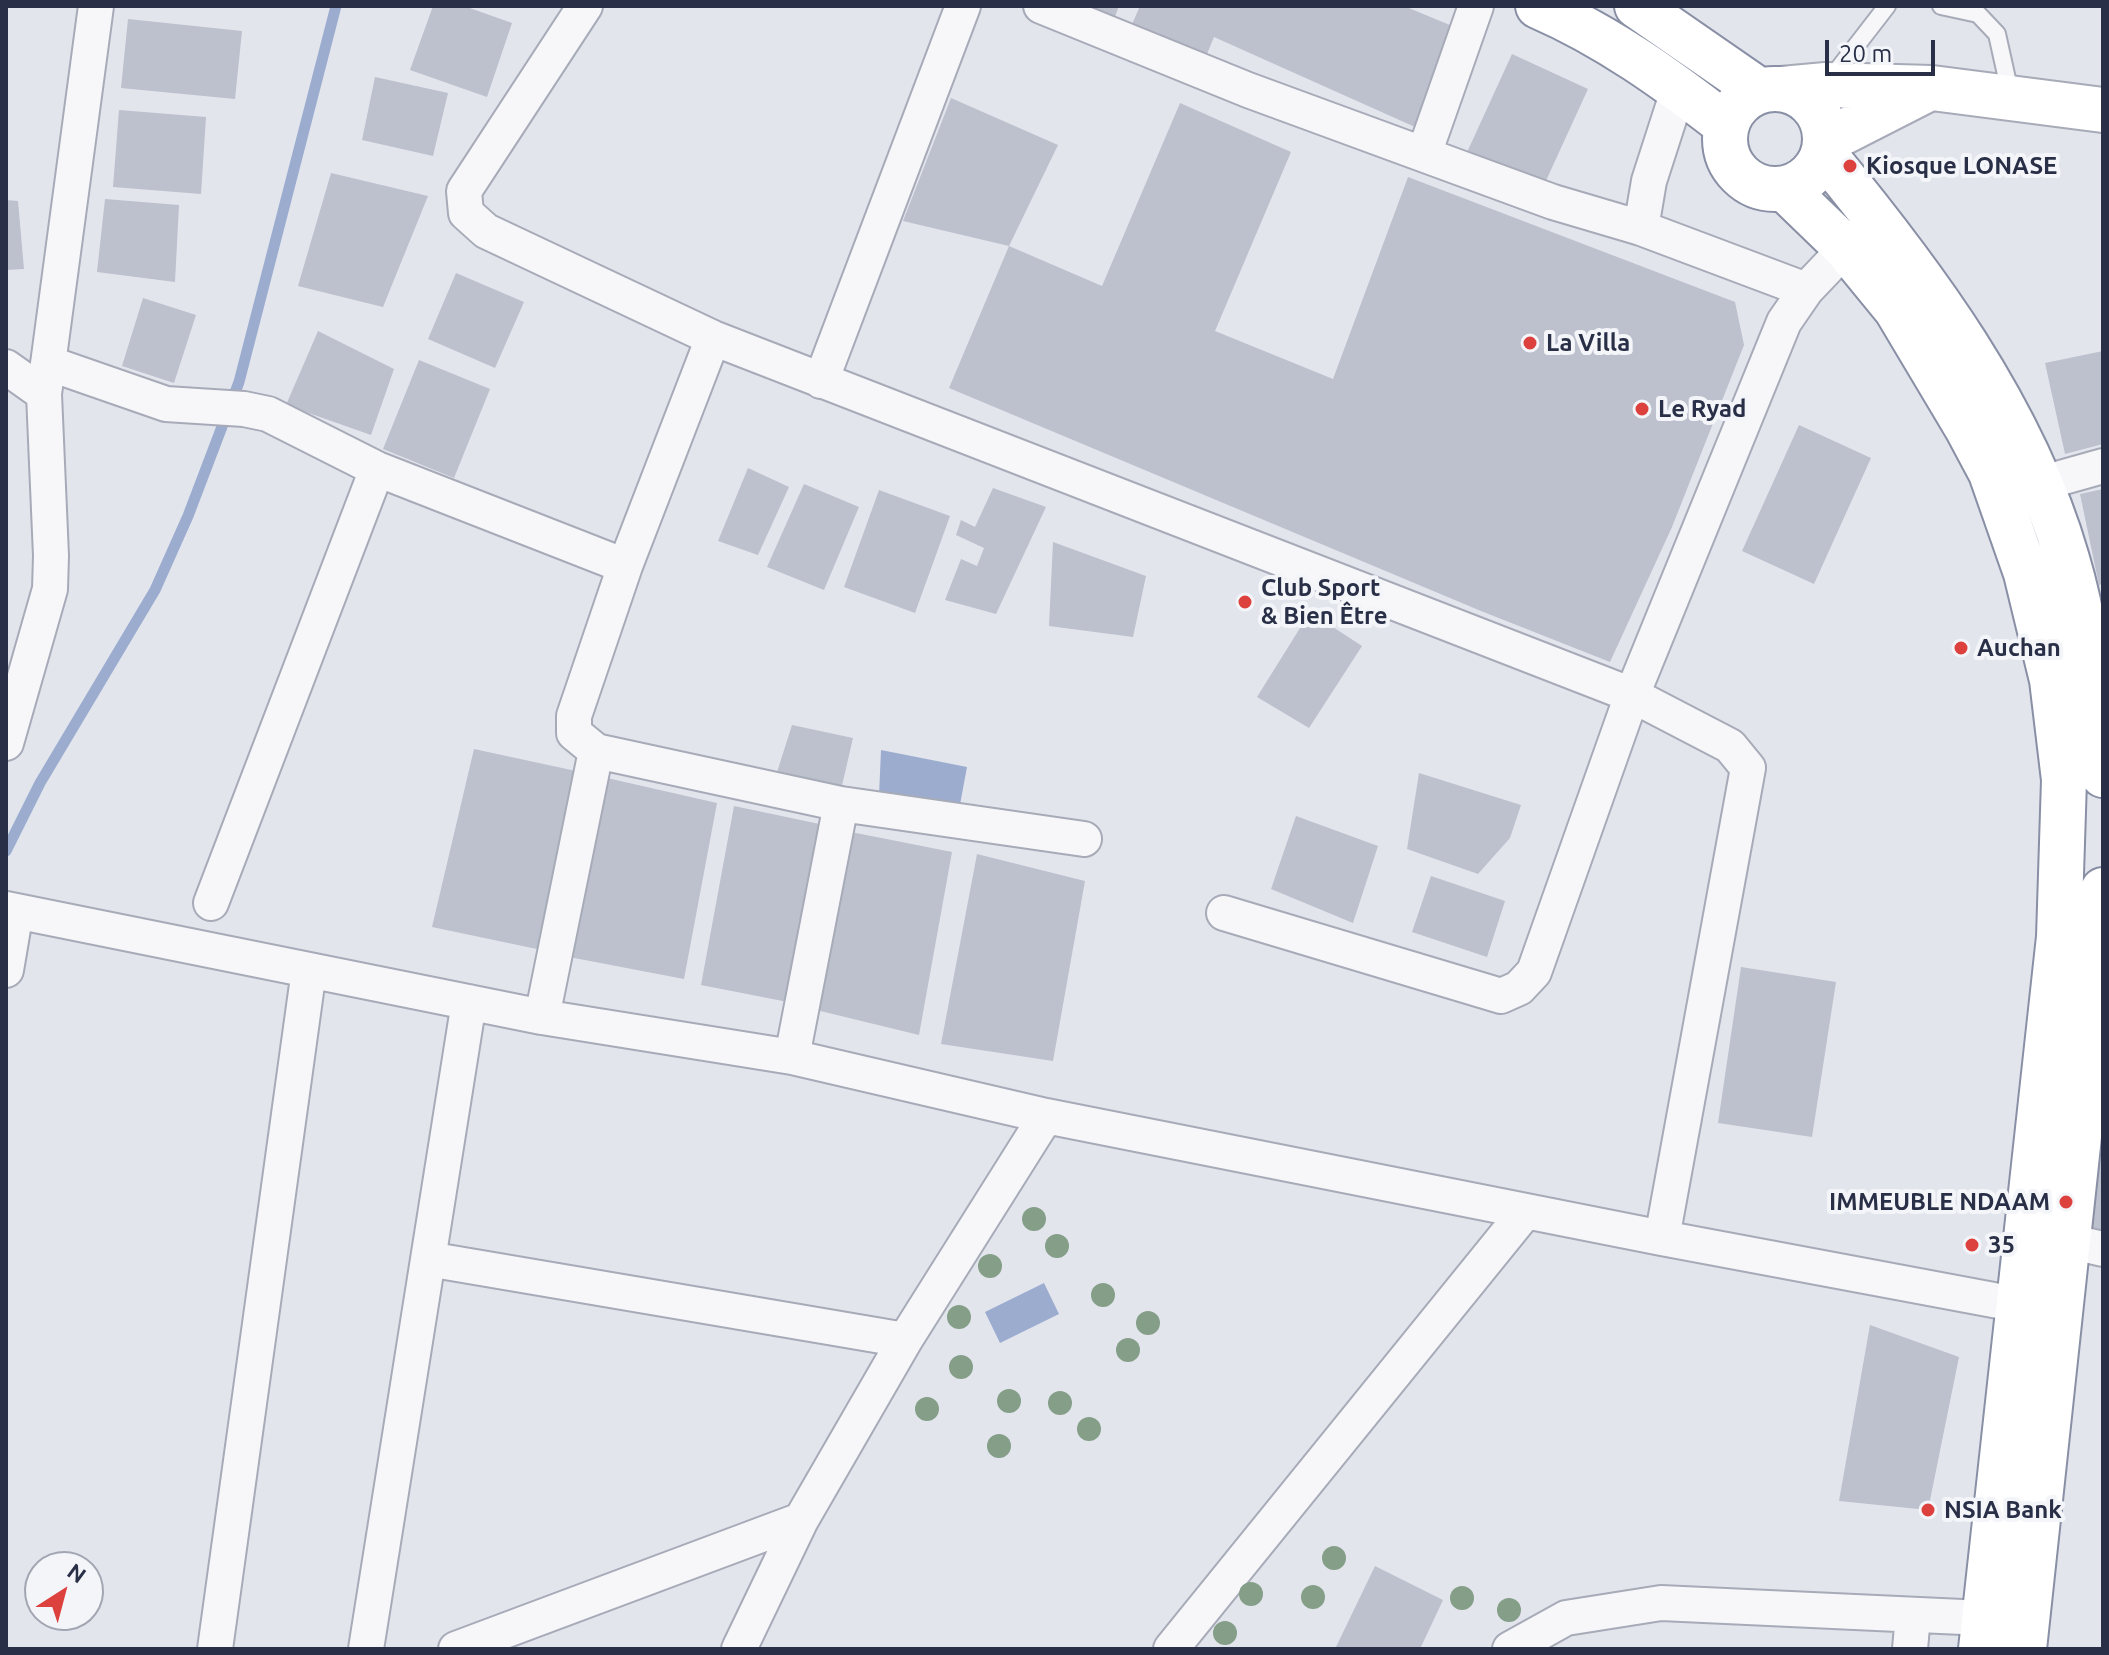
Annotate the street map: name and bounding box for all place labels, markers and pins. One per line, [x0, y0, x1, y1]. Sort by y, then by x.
place label: Kiosque LONASE [1866, 152, 2057, 180]
marker: Kiosque LONASE [1841, 157, 1859, 175]
place label: La Villa [1546, 329, 1630, 357]
marker: La Villa [1521, 334, 1539, 352]
place label: Le Ryad [1658, 395, 1746, 423]
marker: Le Ryad [1633, 400, 1651, 418]
place label: Club Sport & Bien Être [1261, 574, 1388, 630]
marker: Club Sport & Bien Être [1236, 593, 1254, 611]
place label: Auchan [1977, 634, 2061, 662]
marker: Auchan [1952, 639, 1970, 657]
place label: IMMEUBLE NDAAM [1829, 1188, 2050, 1216]
marker: IMMEUBLE NDAAM [2057, 1193, 2075, 1211]
place label: 35 [1988, 1231, 2015, 1259]
marker: 35 [1963, 1236, 1981, 1254]
place label: NSIA Bank [1944, 1496, 2062, 1524]
marker: NSIA Bank [1919, 1501, 1937, 1519]

